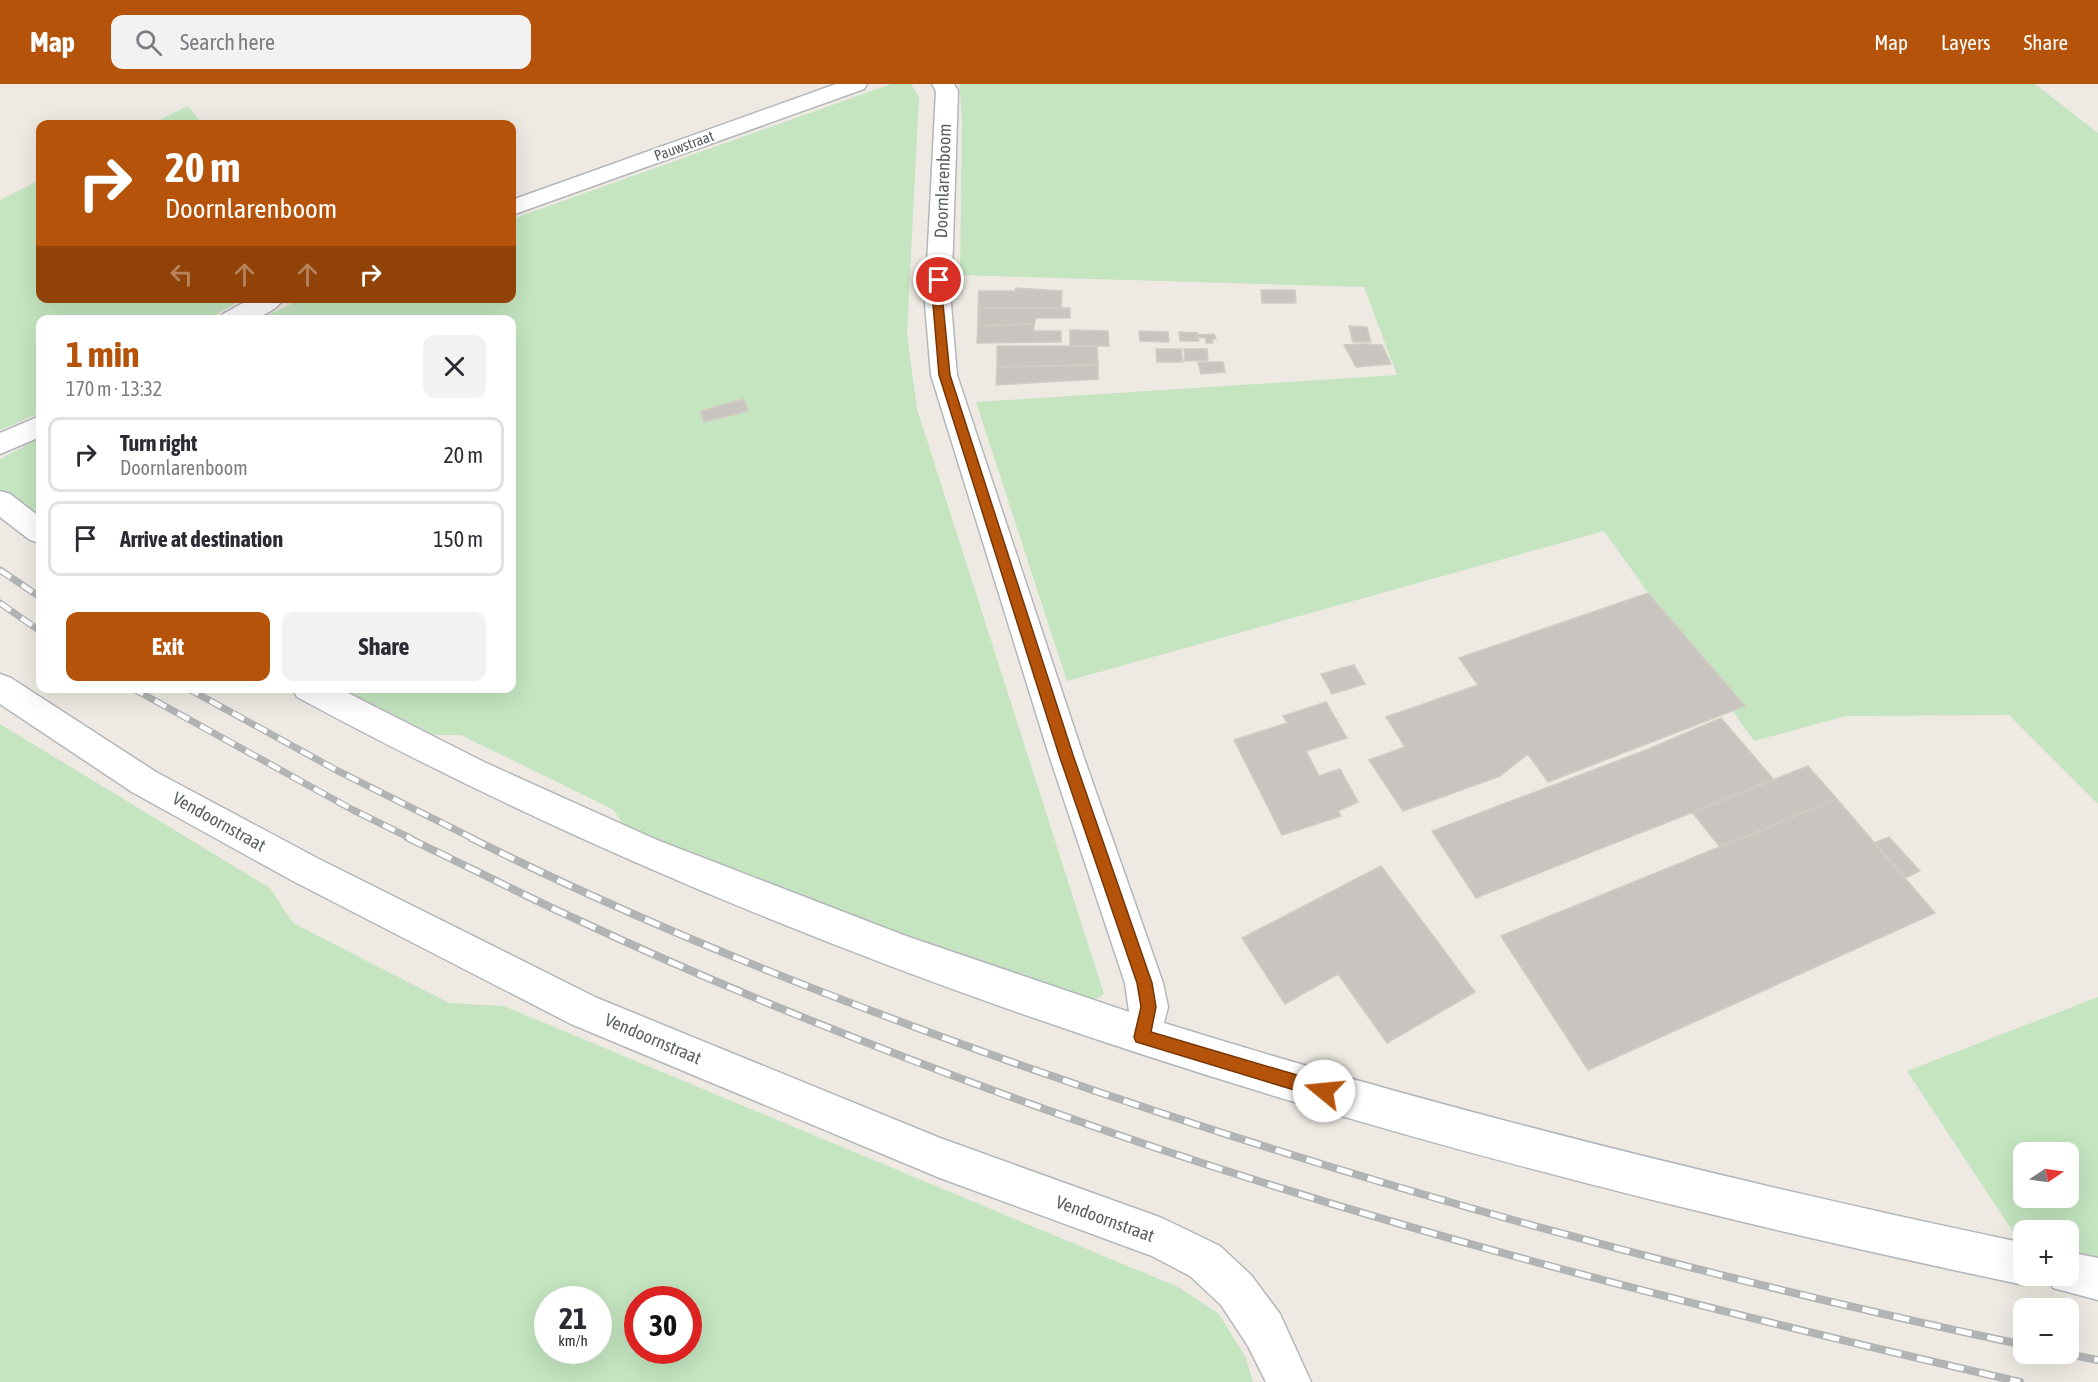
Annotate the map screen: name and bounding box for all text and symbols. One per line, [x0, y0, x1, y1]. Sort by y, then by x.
search box [111, 15, 531, 69]
text: Map [30, 26, 75, 58]
icon: search [132, 26, 165, 59]
text: Search here [180, 29, 275, 55]
text: Map [1874, 30, 1908, 54]
text: Layers [1941, 30, 1991, 54]
text: Share [2024, 30, 2068, 54]
street label: Doornlarenboom [930, 123, 955, 239]
street label: Pauwstraat [652, 127, 716, 164]
text: 20 m [165, 143, 240, 191]
icon: right [66, 144, 144, 222]
text: Doornlarenboom [165, 193, 337, 224]
pin [913, 254, 964, 305]
icon: left [165, 258, 198, 291]
icon: ahead [228, 258, 261, 291]
icon: ahead [291, 258, 324, 291]
icon: right [354, 258, 387, 291]
icon: arrive [922, 263, 955, 296]
text: 1 min [66, 333, 140, 375]
button: close [423, 335, 486, 398]
text: 170 m · 13:32 [66, 377, 162, 400]
text: Turn right [120, 430, 197, 456]
icon: right [69, 438, 102, 471]
text: 20 m [443, 442, 483, 468]
text: Doornlarenboom [120, 456, 248, 479]
icon: arrive [69, 522, 102, 555]
text: Arrive at destination [120, 526, 283, 552]
text: 150 m [433, 526, 483, 552]
button: Exit [66, 612, 270, 681]
button: Share [282, 612, 486, 681]
street label: Vendoornstraat [169, 787, 269, 856]
street label: Vendoornstraat [602, 1009, 705, 1068]
position arrow [1292, 1059, 1356, 1123]
north arrow [2013, 1142, 2079, 1208]
map controls [2013, 1142, 2079, 1364]
street label: Vendoornstraat [1053, 1191, 1157, 1246]
button: + [2013, 1220, 2079, 1286]
speed limit sign: 30 [624, 1286, 702, 1364]
button: − [2013, 1298, 2079, 1364]
text: 21 [559, 1301, 587, 1335]
text: km/h [558, 1332, 588, 1349]

